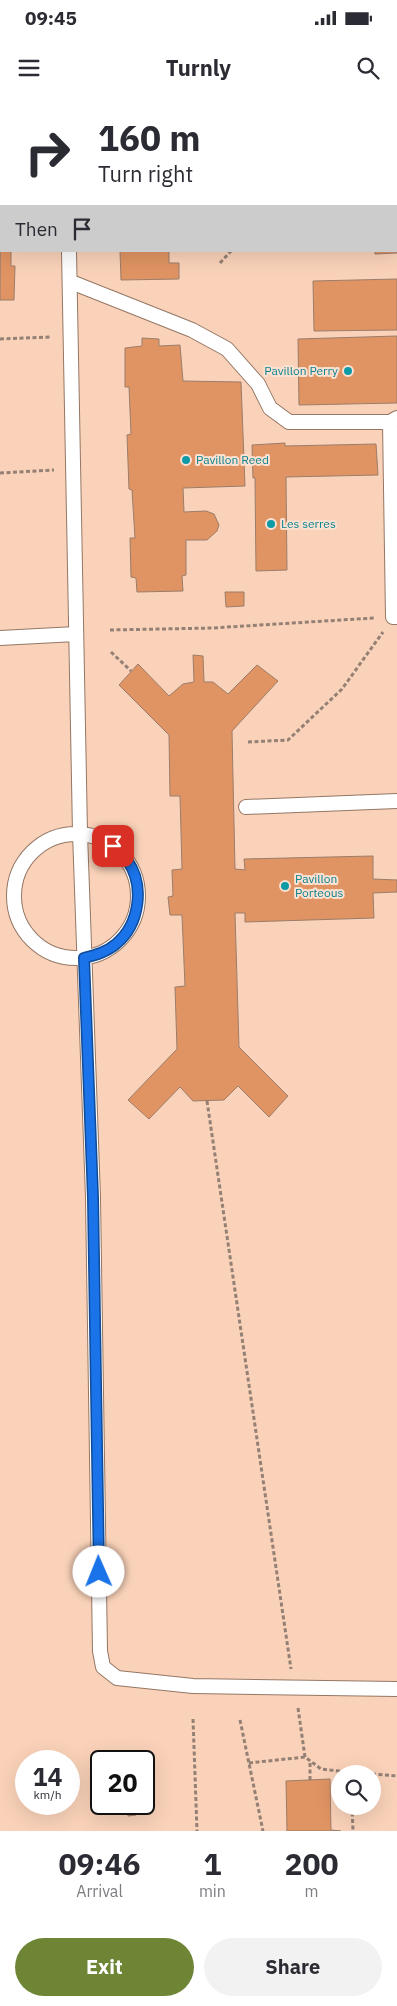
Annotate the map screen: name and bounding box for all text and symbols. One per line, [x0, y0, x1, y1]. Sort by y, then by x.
text: 09:45 [25, 6, 77, 30]
text: Turnly [166, 53, 231, 82]
icon: menu [15, 54, 43, 82]
icon: search [354, 54, 382, 82]
text: 160 m [98, 115, 201, 161]
icon: right [15, 120, 80, 185]
text: Turn right [98, 159, 193, 188]
icon: arrive [68, 215, 96, 243]
text: Then [15, 217, 58, 241]
place label: Pavillon Perry [264, 363, 338, 378]
marker: Pavillon Perry [342, 365, 354, 377]
place label: Pavillon Reed [196, 452, 269, 467]
marker: Pavillon Reed [180, 454, 192, 466]
place label: Les serres [281, 516, 336, 531]
marker: Les serres [265, 518, 277, 530]
pin [92, 825, 134, 867]
icon: arrive [99, 832, 127, 860]
place label: Pavillon Porteous [295, 871, 343, 900]
marker: Pavillon Porteous [279, 880, 291, 892]
position arrow [72, 1545, 124, 1597]
speed limit sign: 20 [90, 1750, 155, 1815]
text: 14 [32, 1760, 63, 1793]
map controls [331, 1765, 381, 1815]
button: search [331, 1765, 381, 1815]
text: km/h [33, 1787, 62, 1802]
text: 09:46 [59, 1844, 140, 1883]
text: 1 [203, 1844, 221, 1883]
text: 200 [284, 1844, 338, 1883]
text: Arrival [76, 1881, 123, 1901]
text: min [199, 1881, 226, 1901]
text: m [304, 1881, 318, 1901]
button: Exit [15, 1938, 194, 1996]
button: Share [204, 1938, 382, 1996]

